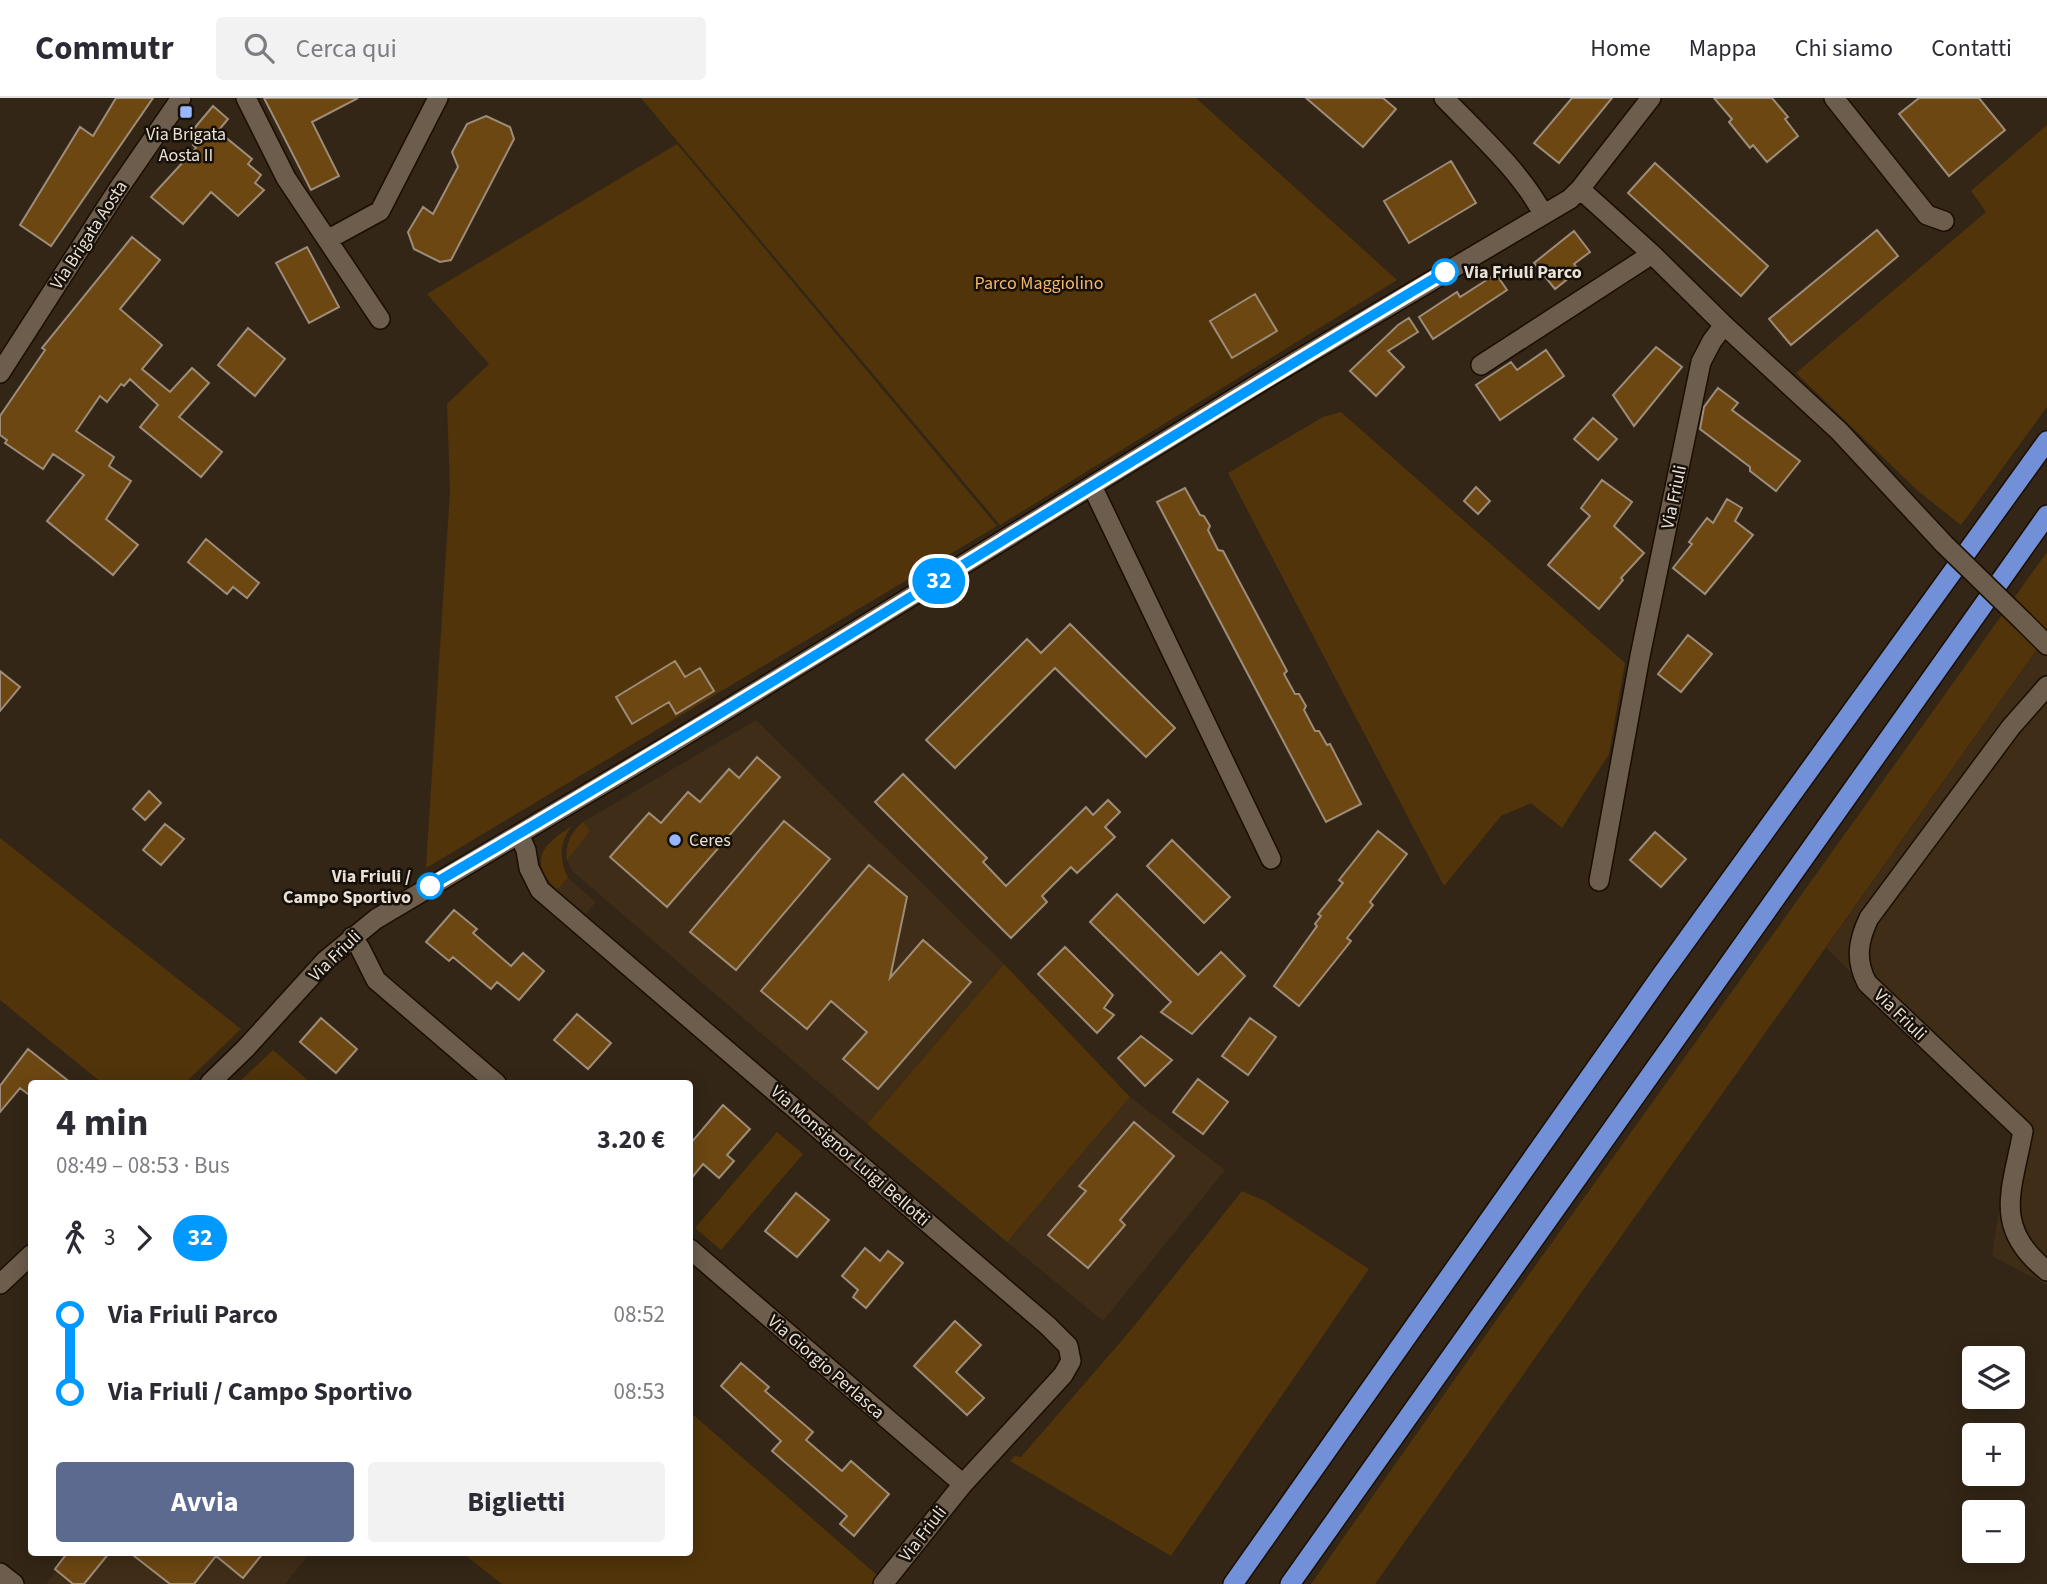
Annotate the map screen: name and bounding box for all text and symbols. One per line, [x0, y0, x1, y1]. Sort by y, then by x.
search box [216, 17, 706, 80]
text: Commutr [35, 25, 174, 72]
icon: search [240, 29, 278, 67]
text: Cerca qui [296, 30, 397, 67]
text: Home [1590, 31, 1651, 66]
text: Mappa [1689, 31, 1757, 66]
text: Chi siamo [1795, 31, 1893, 66]
text: Contatti [1931, 31, 2012, 66]
marker: Via Brigata Aosta II [178, 104, 194, 120]
place label: Via Brigata Aosta II [146, 122, 226, 168]
street label: Via Brigata Aosta [44, 176, 134, 294]
marker: Via Friuli Parco [1432, 259, 1458, 285]
place label: Via Friuli Parco [1463, 260, 1582, 285]
park label: Parco Maggiolino [975, 271, 1103, 296]
street label: Via Friuli [1655, 463, 1693, 531]
line badge: 32 [908, 558, 970, 604]
text: 32 [926, 563, 952, 598]
place label: Ceres [689, 828, 731, 853]
marker: Ceres [667, 832, 683, 848]
place label: Via Friuli / Campo Sportivo [283, 864, 411, 910]
marker: Via Friuli / Campo Sportivo [417, 873, 443, 899]
street label: Via Friuli [303, 925, 367, 987]
street label: Via Friuli [1868, 984, 1932, 1046]
street label: Via Monsignor Luigi Bellotti [765, 1080, 935, 1232]
text: 4 min [56, 1096, 148, 1150]
text: 3.20 € [597, 1121, 665, 1158]
text: 08:49 – 08:53 · Bus [56, 1149, 230, 1182]
icon: walk [56, 1219, 94, 1257]
icon: forward [125, 1219, 163, 1257]
text: 32 [187, 1220, 213, 1255]
text: 3 [104, 1221, 115, 1254]
text: Via Friuli Parco [108, 1296, 278, 1333]
text: 08:52 [614, 1298, 665, 1331]
street label: Via Giorgio Perlasca [762, 1309, 890, 1425]
map controls [1962, 1346, 2025, 1563]
button: layers [1962, 1346, 2025, 1409]
text: Via Friuli / Campo Sportivo [108, 1373, 412, 1410]
text: 08:53 [614, 1375, 665, 1408]
button: + [1962, 1423, 2025, 1486]
button: Avvia [56, 1462, 354, 1542]
button: Biglietti [368, 1462, 665, 1542]
button: − [1962, 1500, 2025, 1563]
street label: Via Friuli [893, 1501, 953, 1567]

